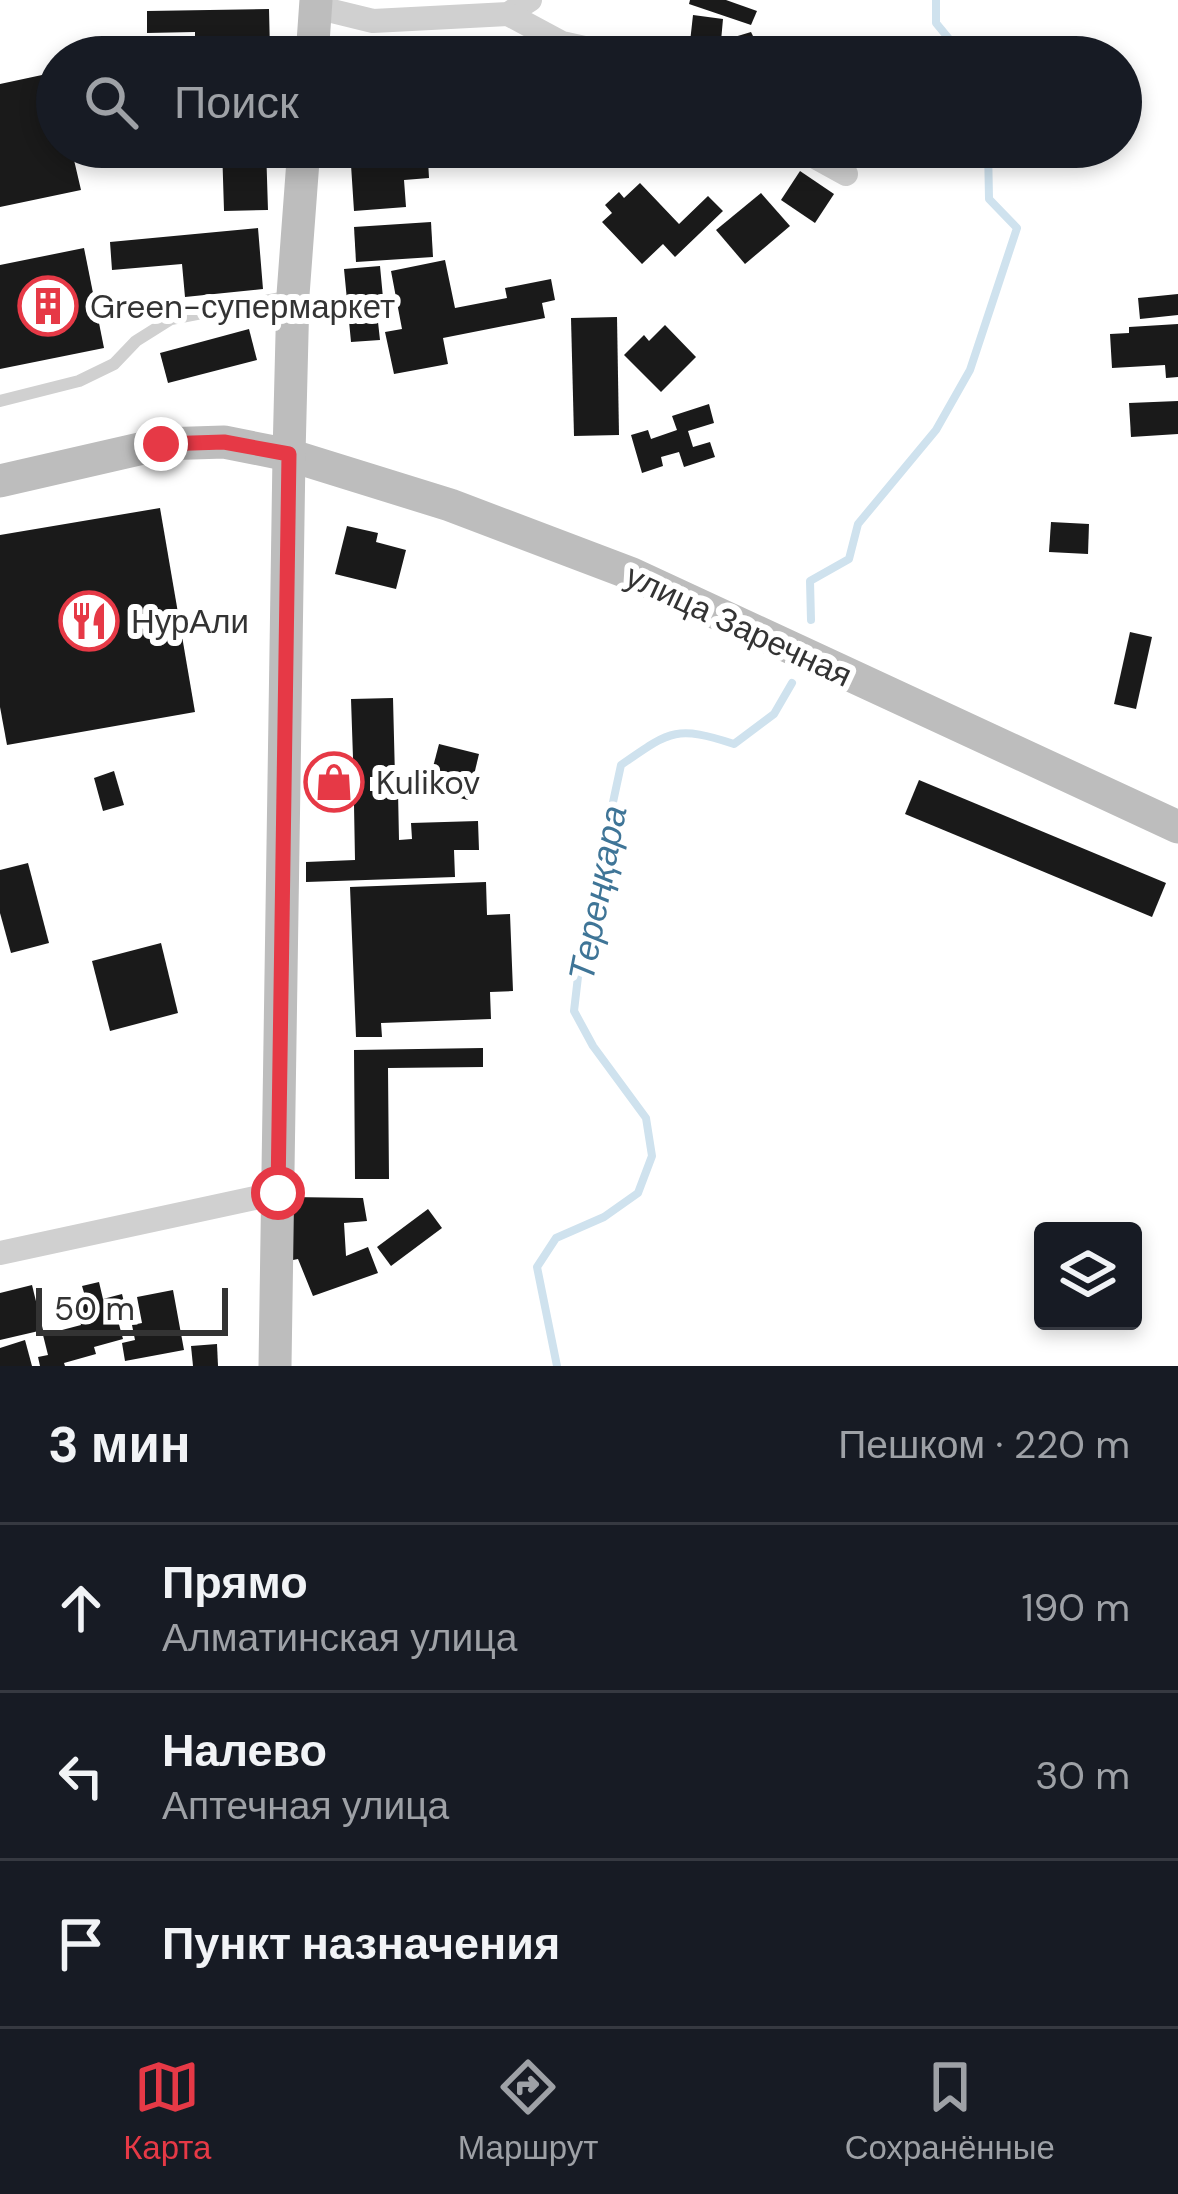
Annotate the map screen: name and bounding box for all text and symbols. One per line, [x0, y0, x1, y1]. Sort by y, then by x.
search box [36, 36, 1142, 168]
icon: search [78, 69, 144, 135]
text: Поиск [174, 73, 299, 132]
building icon: Green-супермаркет [17, 275, 79, 337]
place label: Green-супермаркет [90, 285, 395, 328]
route end [134, 417, 188, 471]
street label: улица Заречная [619, 554, 859, 697]
restaurant icon: НурАли [58, 590, 120, 652]
place label: НурАли [131, 600, 249, 643]
shop icon: Kulikov [303, 751, 365, 813]
place label: Kulikov [376, 761, 480, 804]
water label: Тереңқара [557, 801, 638, 985]
route start [251, 1166, 305, 1220]
map controls [1034, 1222, 1142, 1330]
button: layers [1034, 1222, 1142, 1330]
scale bar [36, 1282, 228, 1335]
text: 50 m [54, 1287, 135, 1330]
text: 3 мин [48, 1411, 191, 1478]
text: Пешком · 220 m [838, 1419, 1130, 1470]
text: Прямо [162, 1553, 308, 1612]
icon: ahead [48, 1575, 114, 1641]
text: 190 m [1022, 1582, 1130, 1633]
text: Алматинская улица [162, 1612, 517, 1663]
text: Налево [162, 1721, 327, 1780]
icon: left [48, 1743, 114, 1809]
text: 30 m [1035, 1750, 1130, 1801]
text: Аптечная улица [162, 1780, 449, 1831]
icon: arrive [48, 1911, 114, 1977]
text: Пункт назначения [162, 1914, 560, 1973]
tab: Карта [123, 2054, 211, 2169]
tab: Маршрут [458, 2054, 598, 2169]
tab: Сохранённые [845, 2054, 1055, 2169]

